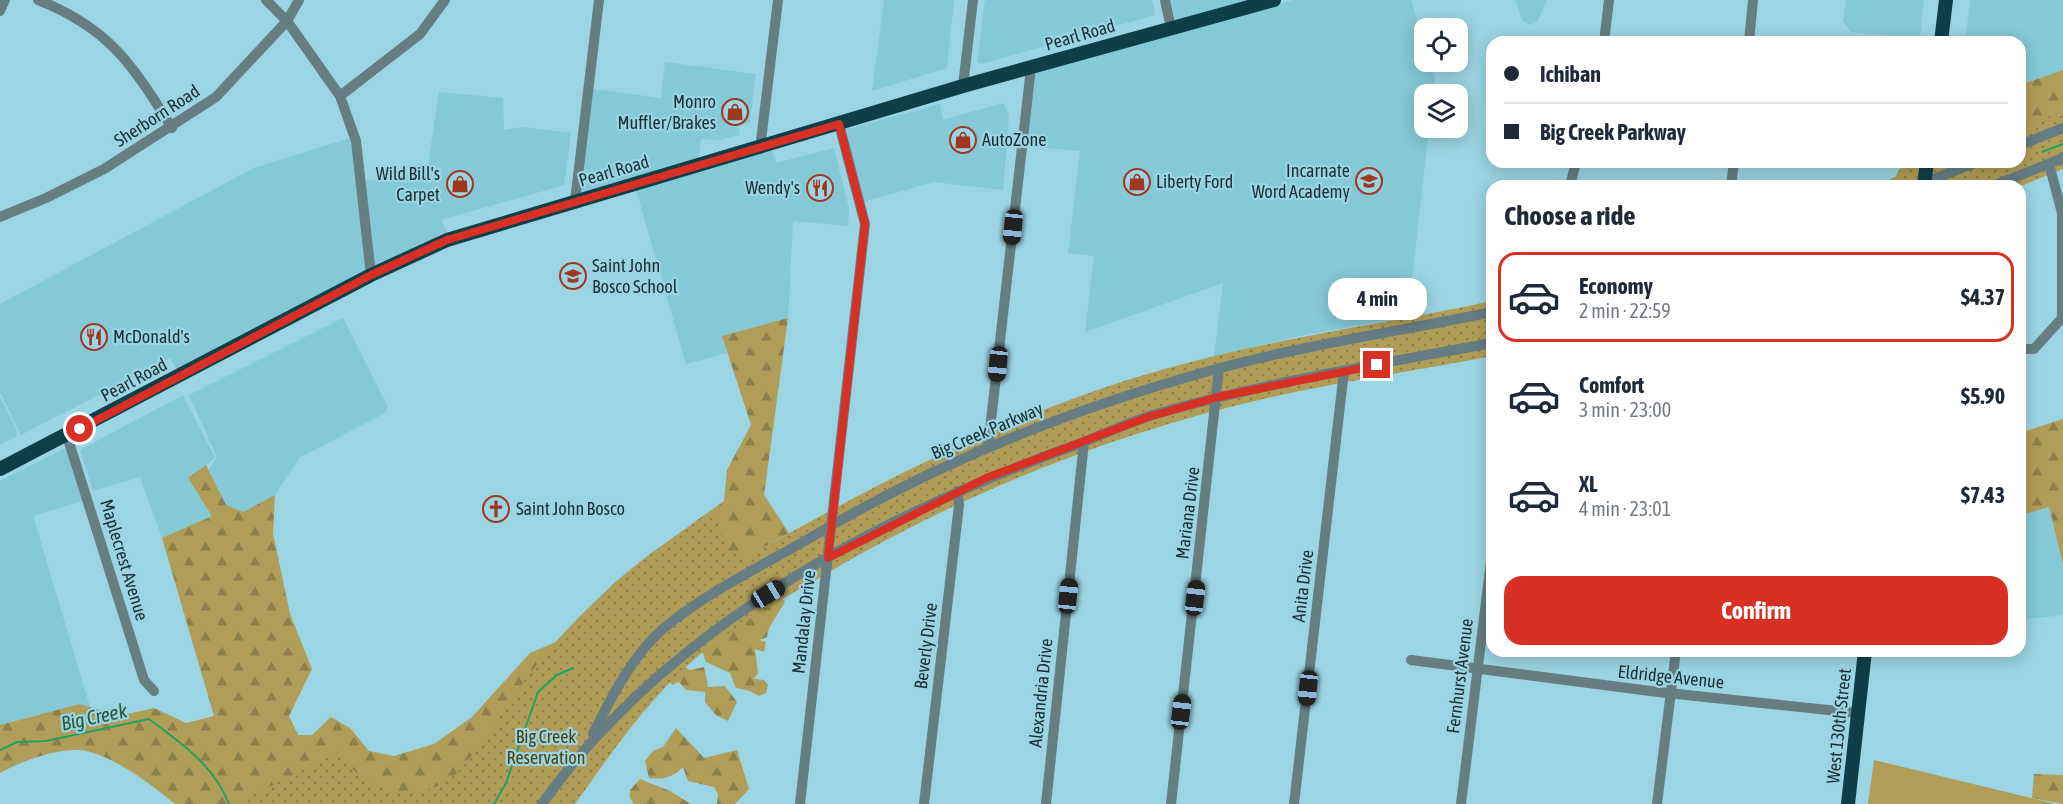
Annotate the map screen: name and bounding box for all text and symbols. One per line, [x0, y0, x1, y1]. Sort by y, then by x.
street label: Pearl Road [1042, 14, 1117, 55]
map controls [1414, 18, 1468, 138]
button: locate [1414, 18, 1468, 72]
text: Ichiban [1540, 61, 1601, 87]
street label: Sherborn Road [110, 80, 203, 151]
button: layers [1414, 84, 1468, 138]
place label: Monro Muffler/Brakes [617, 91, 716, 133]
shop icon: Monro Muffler/Brakes [720, 97, 750, 127]
text: Big Creek Parkway [1540, 119, 1686, 145]
shop icon: AutoZone [948, 125, 978, 155]
place label: AutoZone [982, 129, 1046, 150]
street label: Pearl Road [576, 150, 651, 191]
place label: Incarnate Word Academy [1252, 160, 1350, 202]
place label: Wild Bill's Carpet [376, 163, 440, 205]
school or university icon: Incarnate Word Academy [1354, 166, 1384, 196]
shop icon: Liberty Ford [1122, 167, 1152, 197]
shop icon: Wild Bill's Carpet [445, 169, 475, 199]
place label: Liberty Ford [1156, 171, 1233, 192]
restaurant icon: Wendy's [805, 173, 835, 203]
place label: Wendy's [745, 177, 800, 198]
text: Choose a ride [1504, 200, 1636, 231]
car [1002, 208, 1024, 246]
place label: Saint John Bosco School [592, 255, 678, 297]
school or university icon: Saint John Bosco School [558, 261, 588, 291]
icon: car [1507, 270, 1561, 324]
text: Economy [1579, 273, 1653, 299]
callout: 4 min [1328, 278, 1426, 320]
text: $4.37 [1961, 284, 2005, 310]
text: 4 min [1357, 287, 1398, 310]
text: 2 min · 22:59 [1579, 299, 1671, 322]
restaurant icon: McDonald's [79, 322, 109, 352]
place label: McDonald's [113, 326, 190, 347]
car [987, 345, 1009, 383]
route end [1363, 351, 1390, 378]
street label: Pearl Road [97, 353, 171, 406]
icon: car [1507, 369, 1561, 423]
text: Comfort [1579, 372, 1644, 398]
text: $5.90 [1961, 383, 2005, 409]
street label: Big Creek Parkway [928, 398, 1046, 464]
text: 3 min · 23:00 [1579, 398, 1671, 421]
route start [66, 415, 93, 442]
street label: Mariana Drive [1171, 466, 1204, 560]
icon: car [1507, 468, 1561, 522]
text: XL [1579, 471, 1597, 497]
text: $7.43 [1961, 482, 2005, 508]
church icon: Saint John Bosco [481, 494, 511, 524]
street label: Maplecrest Avenue [96, 497, 153, 623]
text: 4 min · 23:01 [1579, 497, 1671, 520]
place label: Saint John Bosco [516, 498, 625, 519]
street label: Anita Drive [1288, 549, 1317, 623]
street label: Mandalay Drive [788, 569, 819, 675]
button: Confirm [1504, 576, 2008, 645]
car [748, 577, 788, 611]
car [1057, 577, 1079, 615]
car [1184, 579, 1206, 617]
street label: Beverly Drive [910, 602, 941, 690]
street label: Fernhurst Avenue [1442, 617, 1477, 735]
street label: Alexandria Drive [1024, 637, 1057, 749]
street label: Eldridge Avenue [1617, 660, 1725, 693]
street label: West 130th Street [1822, 667, 1855, 785]
car [1297, 669, 1319, 707]
car [1170, 693, 1192, 731]
water label: Big Creek [59, 698, 129, 735]
park label: Big Creek Reservation [506, 726, 586, 768]

